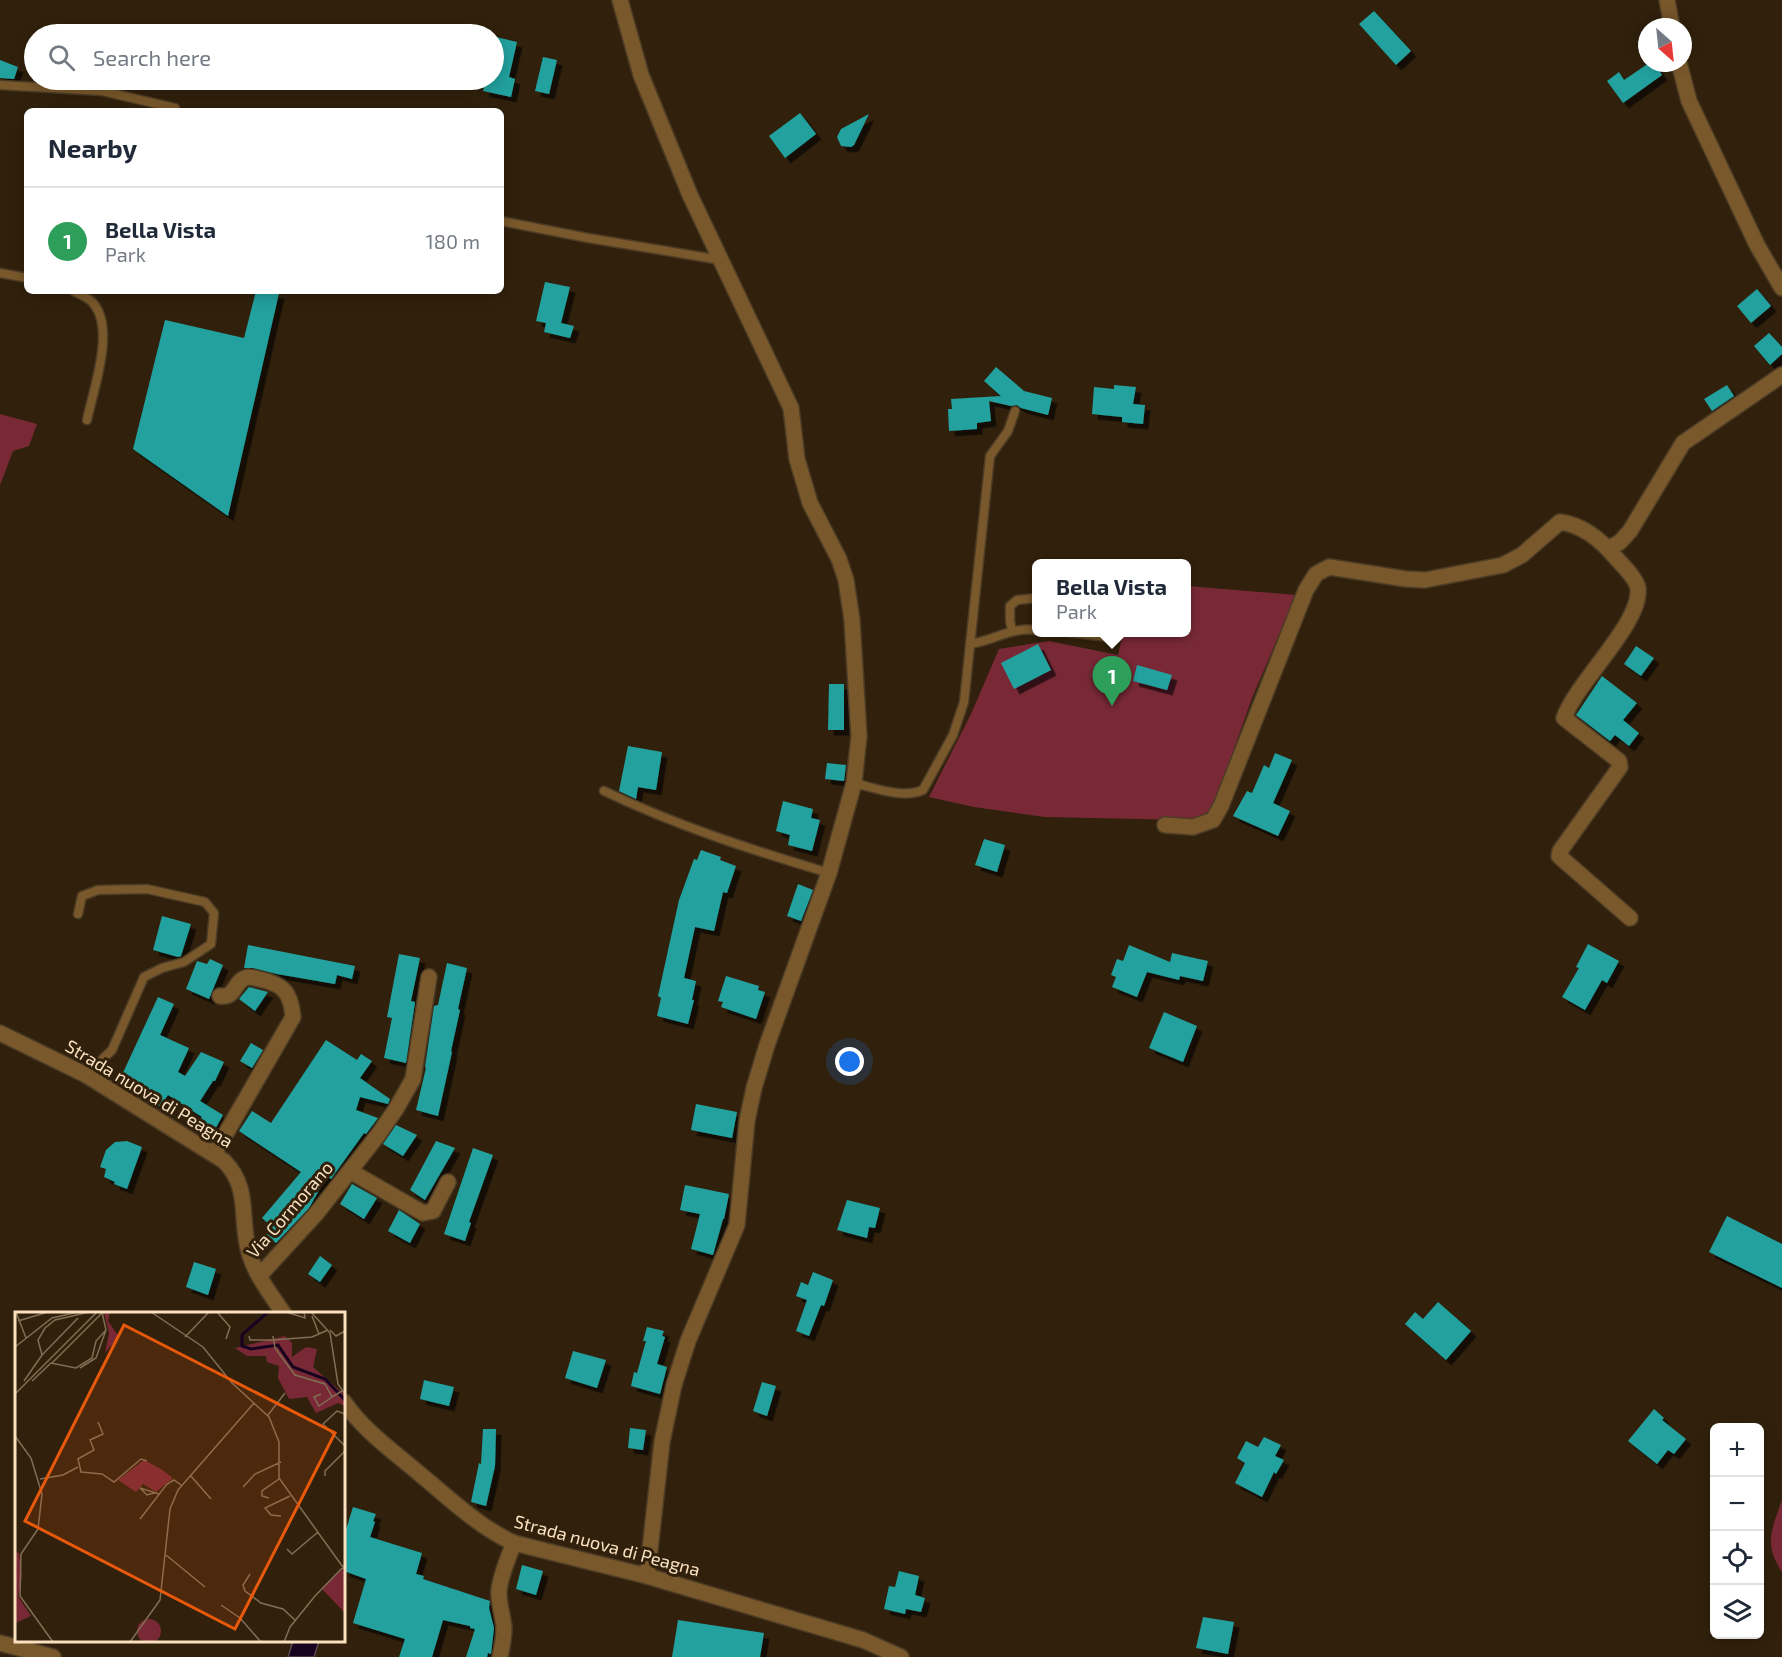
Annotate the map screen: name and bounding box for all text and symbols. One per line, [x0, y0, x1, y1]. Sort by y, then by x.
north arrow [1638, 18, 1692, 72]
search box [24, 24, 504, 90]
icon: search [45, 41, 78, 74]
text: Search here [93, 44, 211, 70]
text: Nearby [48, 132, 137, 163]
text: Bella Vista [105, 216, 216, 242]
text: 1 [63, 229, 72, 253]
text: 180 m [426, 229, 480, 253]
text: Park [105, 242, 146, 266]
popup [1032, 559, 1191, 637]
text: Bella Vista [1056, 573, 1167, 599]
text: Park [1056, 599, 1097, 623]
pin: 1 [1092, 656, 1132, 706]
street label: Strada nuova di Peagna [62, 1034, 237, 1152]
your location [835, 1047, 864, 1076]
street label: Via Cormorano [241, 1157, 337, 1262]
inset map [15, 1312, 345, 1642]
map controls [1710, 1423, 1764, 1639]
button: + [1710, 1423, 1764, 1477]
button: − [1710, 1477, 1764, 1531]
street label: Strada nuova di Peagna [512, 1510, 703, 1580]
button: locate [1710, 1531, 1764, 1585]
button: layers [1710, 1585, 1764, 1639]

